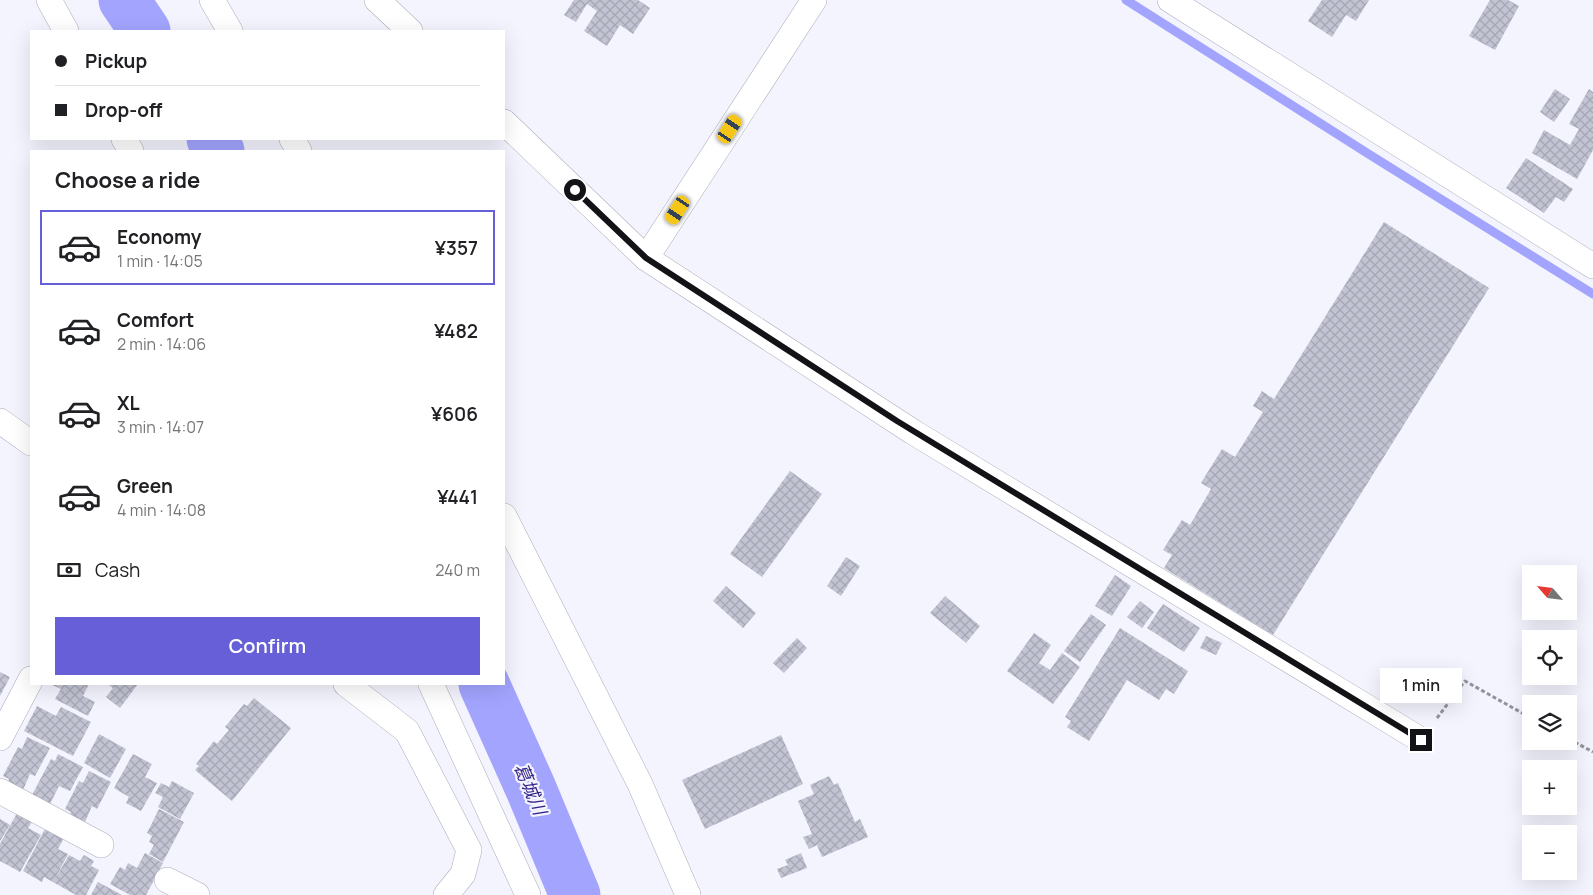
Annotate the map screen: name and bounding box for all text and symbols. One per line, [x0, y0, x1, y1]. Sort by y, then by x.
text: Pickup [85, 48, 147, 74]
text: Drop-off [85, 97, 162, 123]
car [715, 112, 744, 146]
text: Choose a ride [55, 165, 200, 195]
route start [564, 179, 586, 201]
car [663, 193, 692, 227]
text: Economy [117, 224, 201, 250]
icon: car [57, 225, 102, 270]
text: ¥357 [435, 235, 478, 261]
text: 1 min · 14:05 [117, 250, 203, 272]
text: Comfort [117, 307, 194, 333]
icon: car [57, 308, 102, 353]
text: ¥482 [434, 318, 478, 344]
text: 2 min · 14:06 [117, 333, 206, 355]
text: XL [117, 390, 140, 416]
icon: car [57, 391, 102, 436]
text: ¥606 [431, 401, 478, 427]
text: 3 min · 14:07 [117, 416, 204, 438]
text: Green [117, 473, 173, 499]
icon: car [57, 474, 102, 519]
text: ¥441 [437, 484, 478, 510]
text: 4 min · 14:08 [117, 499, 206, 521]
icon: cash [55, 556, 83, 584]
text: Cash [95, 557, 140, 583]
text: 240 m [435, 559, 480, 581]
north arrow [1522, 565, 1578, 620]
map controls [1522, 565, 1577, 880]
button: Confirm [55, 617, 480, 675]
button: locate [1522, 630, 1577, 685]
callout: 1 min [1380, 668, 1462, 702]
text: 1 min [1402, 674, 1440, 696]
button: layers [1522, 695, 1577, 750]
route end [1410, 729, 1432, 751]
water label: 葛城川 [509, 759, 553, 820]
button: + [1522, 760, 1577, 815]
button: − [1522, 825, 1577, 880]

